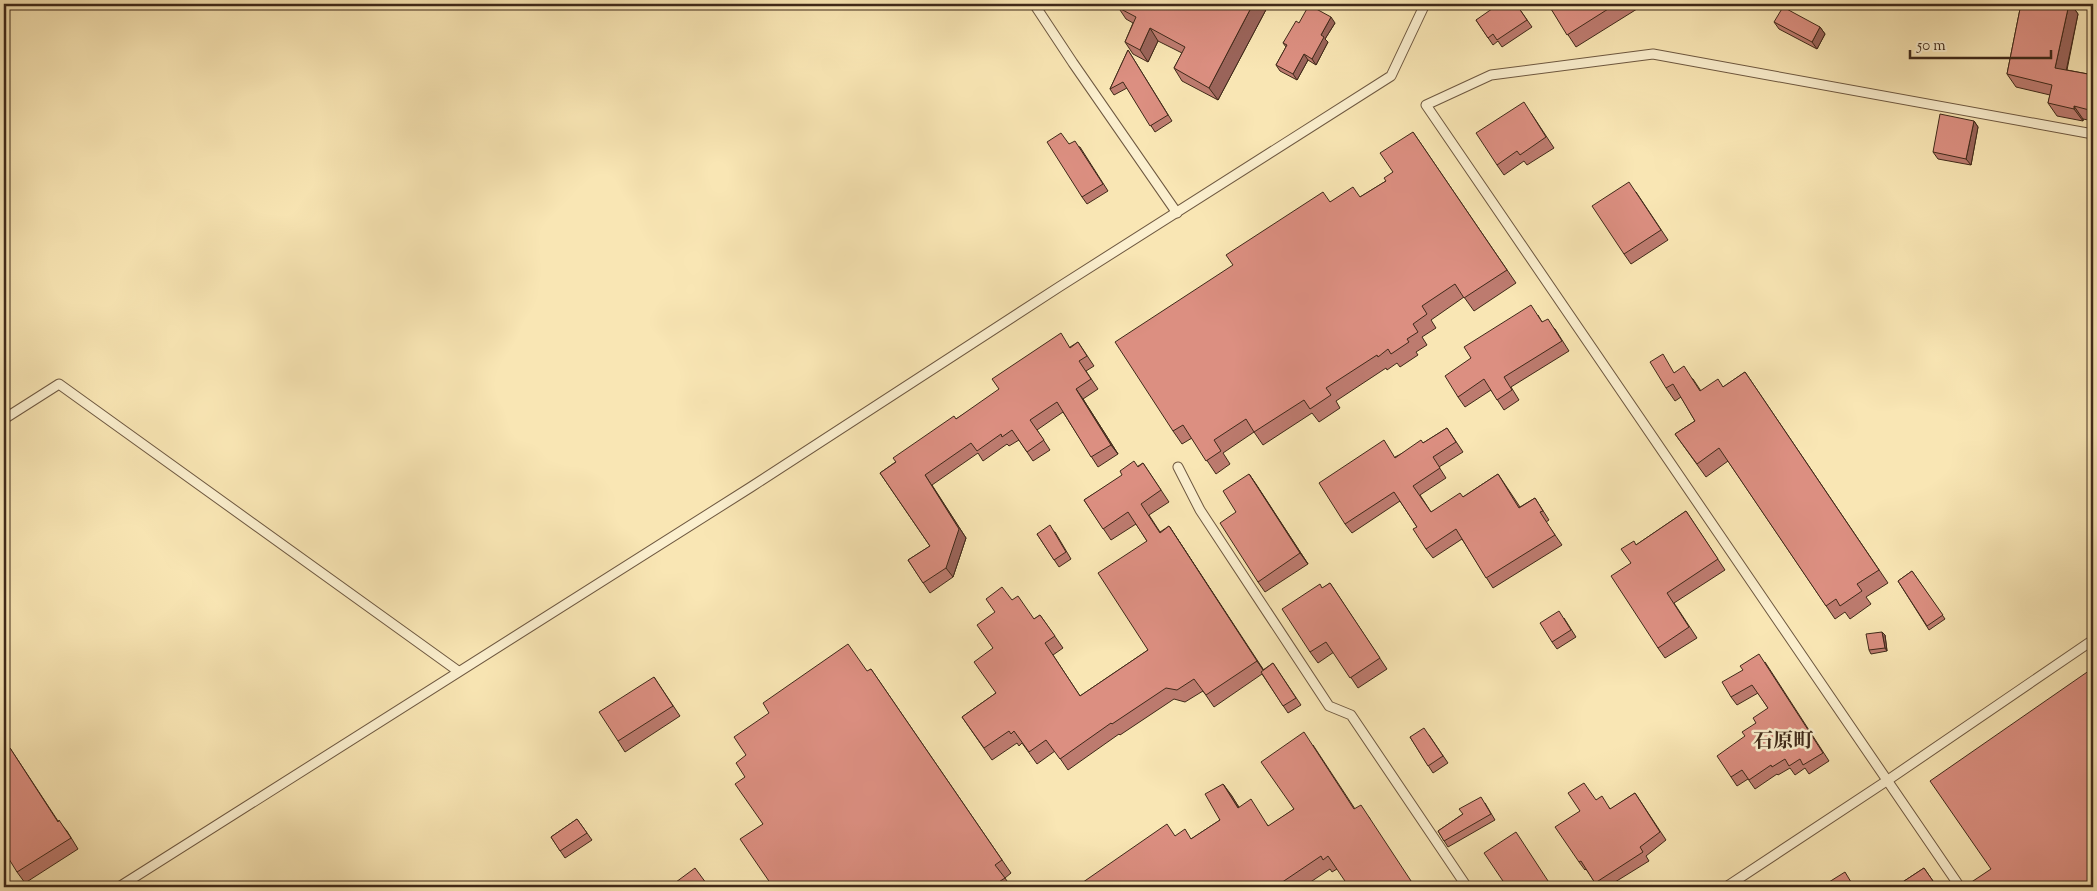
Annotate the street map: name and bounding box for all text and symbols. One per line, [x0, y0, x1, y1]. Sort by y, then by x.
scale bar [1910, 28, 2051, 60]
text: 50 m [1916, 36, 1946, 57]
district label: 石原町 [1753, 728, 1814, 757]

